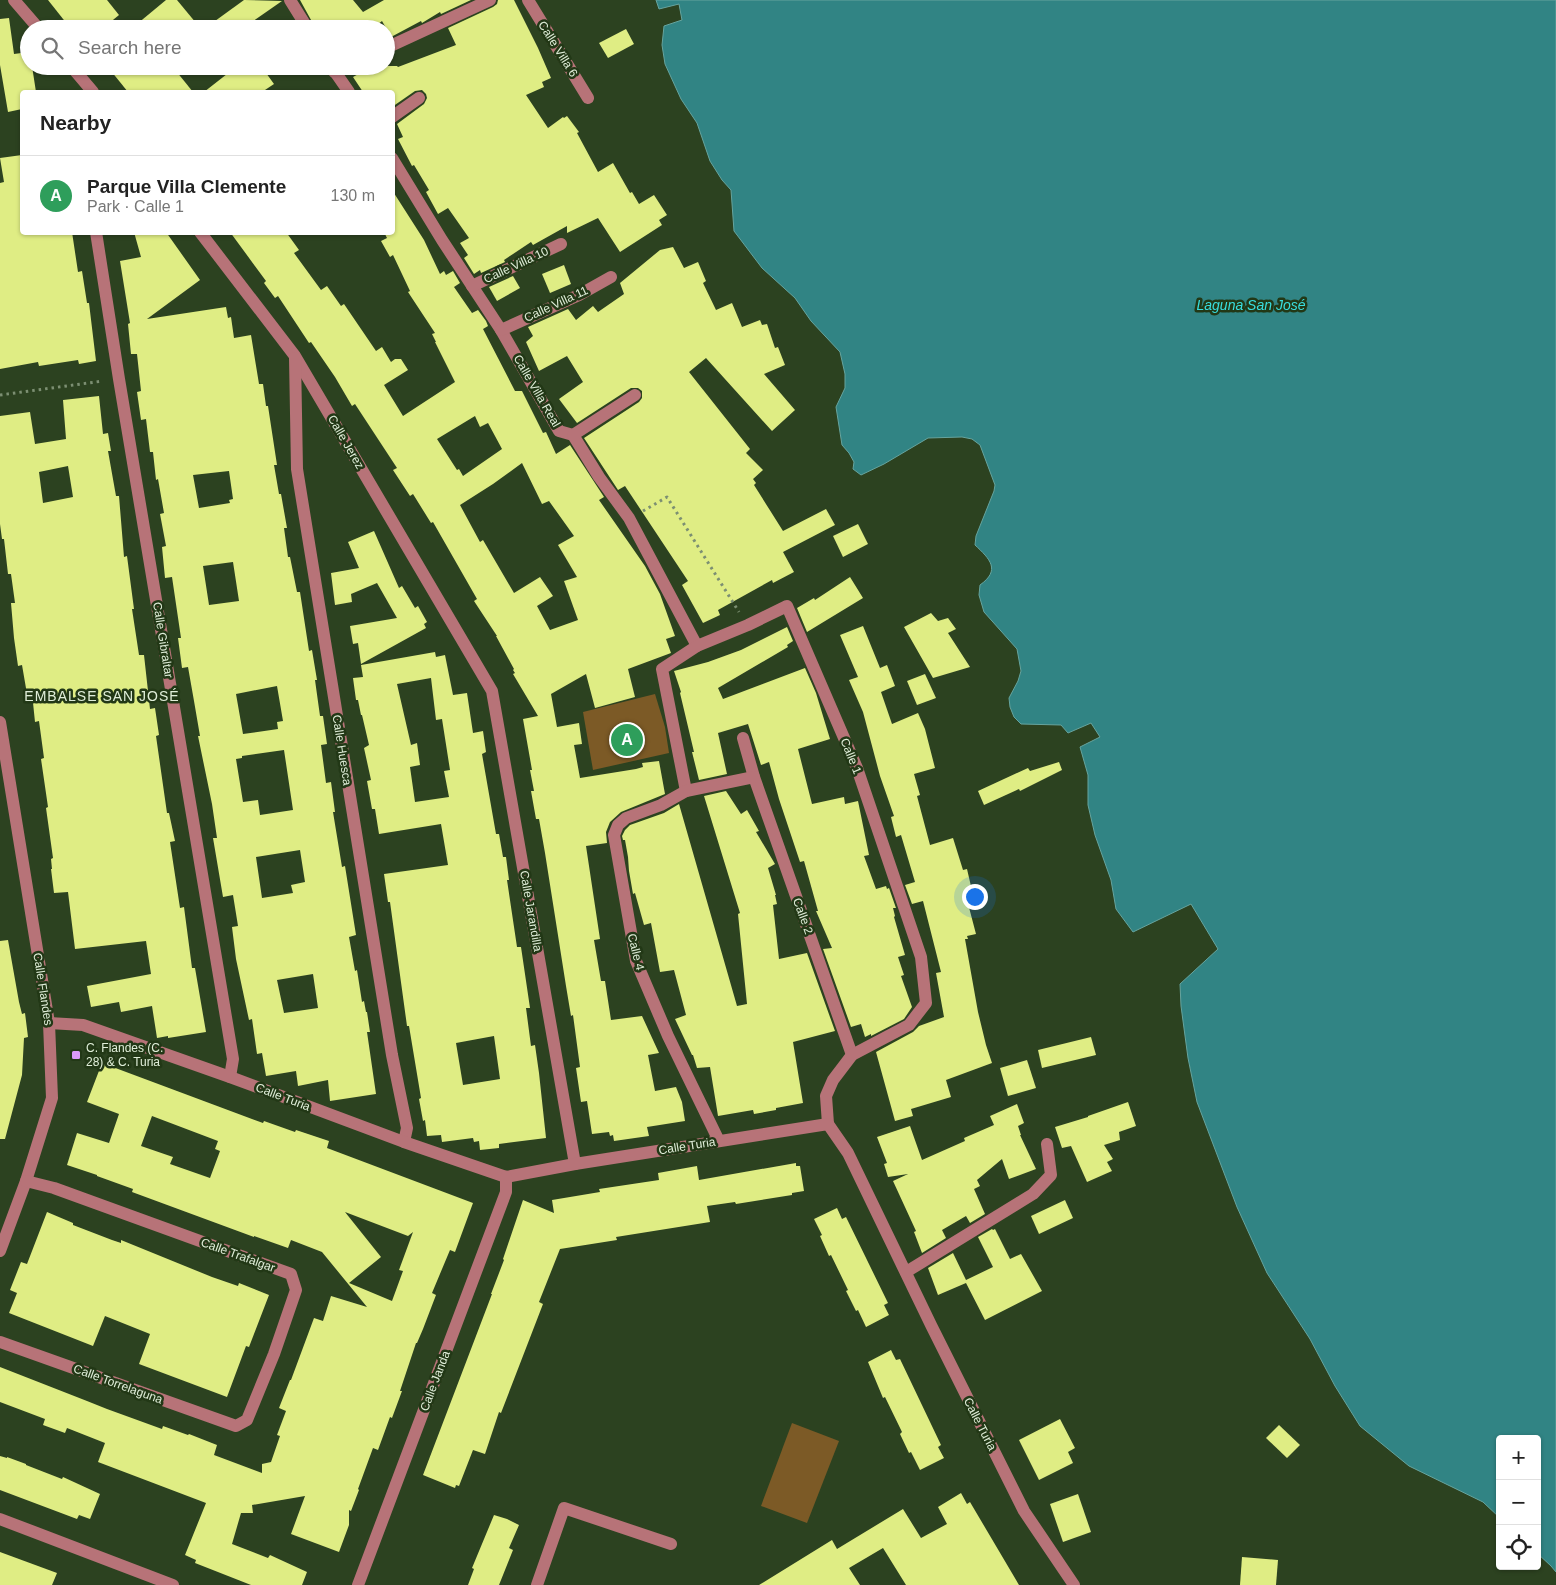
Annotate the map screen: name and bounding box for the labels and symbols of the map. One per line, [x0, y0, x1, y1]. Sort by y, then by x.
street label: Calle Villa 6 [535, 19, 581, 80]
street label: Calle Villa 10 [481, 244, 551, 286]
street label: Calle Villa 11 [522, 283, 590, 325]
water label: Laguna San José [1197, 297, 1306, 313]
street label: Calle Villa Real [511, 352, 563, 430]
street label: Calle Jerez [325, 413, 367, 471]
street label: Calle Gibraltar [150, 601, 176, 679]
district label: EMBALSE SAN JOSÉ [24, 688, 180, 704]
street label: Calle Huesca [330, 714, 355, 787]
pin: A [611, 721, 643, 759]
street label: Calle 1 [838, 736, 865, 776]
street label: Calle Jarandilla [517, 869, 545, 953]
your location [962, 884, 988, 910]
street label: Calle 2 [790, 896, 816, 936]
street label: Calle 4 [625, 932, 647, 972]
street label: Calle Flandes [30, 952, 56, 1026]
place label: C. Flandes (C. 28) & C. Turia [86, 1041, 163, 1069]
marker: C. Flandes (C. 28) & C. Turia [70, 1049, 82, 1061]
street label: Calle Turia [254, 1080, 313, 1114]
street label: Calle Turia [658, 1135, 717, 1157]
street label: Calle Trafalgar [199, 1235, 277, 1275]
street label: Calle Janda [417, 1349, 453, 1413]
street label: Calle Torrelaguna [72, 1361, 165, 1407]
street label: Calle Turia [961, 1395, 999, 1453]

